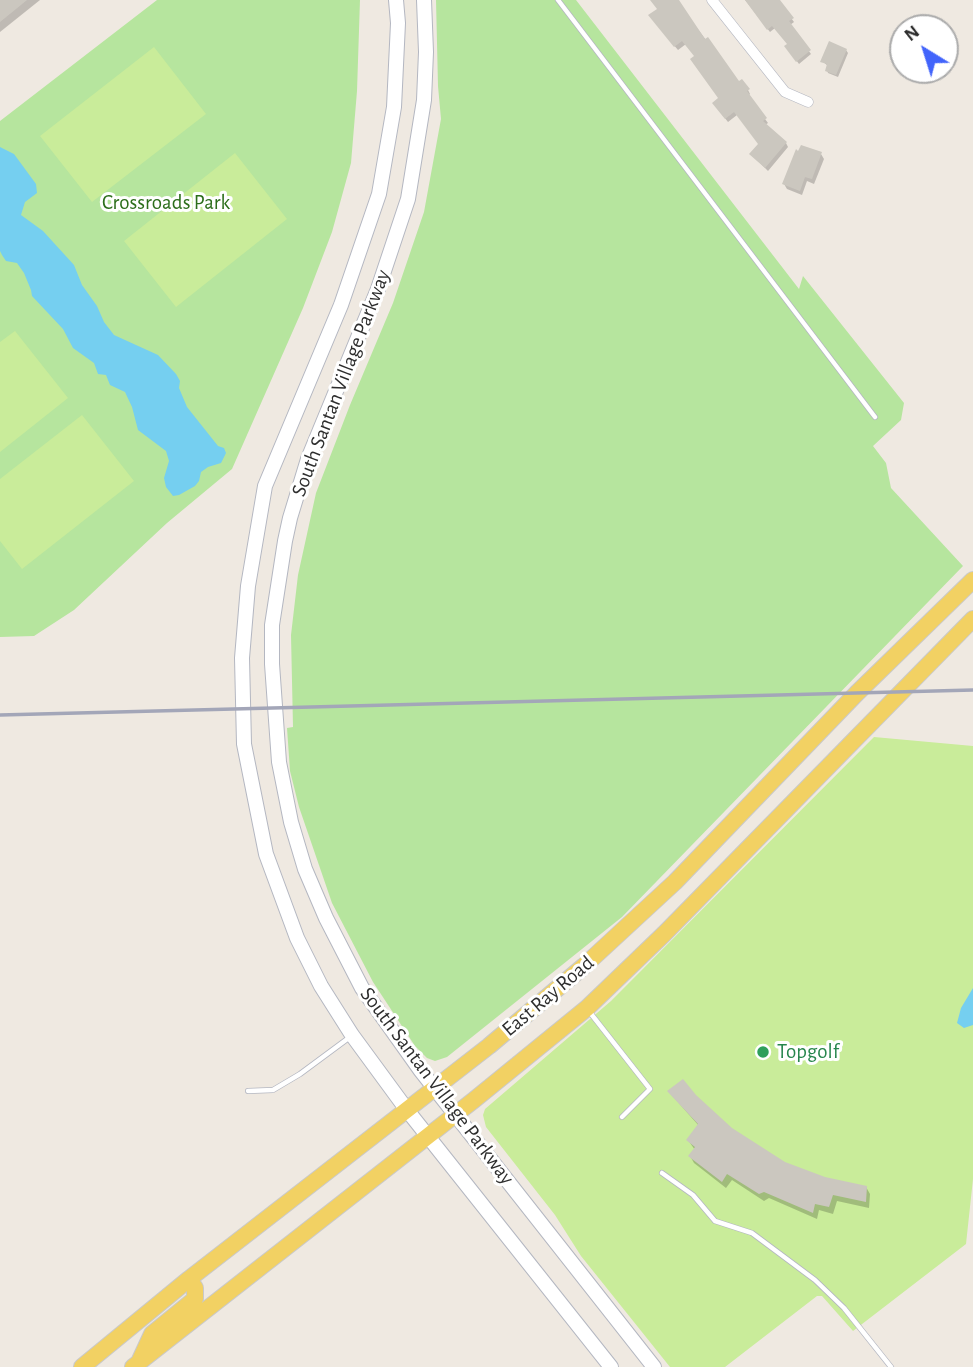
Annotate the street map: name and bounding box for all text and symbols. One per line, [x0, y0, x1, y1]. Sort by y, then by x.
north arrow [889, 14, 959, 84]
text: N [901, 22, 923, 45]
park label: Crossroads Park [102, 190, 230, 216]
street label: South Santan Village Parkway [286, 266, 396, 500]
street label: East Ray Road [497, 950, 599, 1042]
street label: South Santan Village Parkway [354, 982, 520, 1190]
place label: Topgolf [777, 1039, 839, 1065]
marker: Topgolf [755, 1044, 771, 1060]

